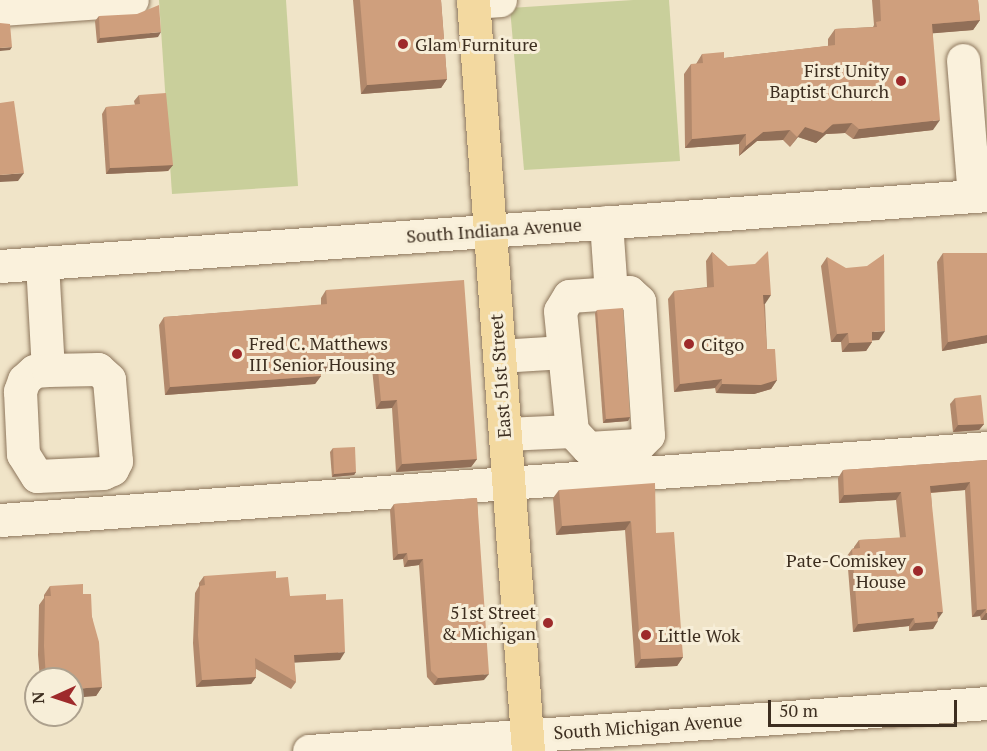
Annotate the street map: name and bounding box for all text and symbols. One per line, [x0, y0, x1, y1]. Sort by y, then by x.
place label: Glam Furniture [415, 33, 538, 55]
marker: Glam Furniture [396, 37, 410, 51]
place label: First Unity Baptist Church [770, 60, 889, 103]
marker: First Unity Baptist Church [894, 74, 908, 88]
street label: South Indiana Avenue [405, 213, 583, 247]
street label: East 51st Street [485, 313, 515, 439]
place label: Fred C. Matthews III Senior Housing [249, 333, 395, 376]
place label: Citgo [701, 333, 744, 355]
marker: Citgo [682, 337, 696, 351]
marker: Fred C. Matthews III Senior Housing [230, 347, 244, 361]
place label: Pate-Comiskey House [786, 550, 906, 592]
marker: Pate-Comiskey House [911, 564, 925, 578]
place label: 51st Street & Michigan [441, 602, 536, 644]
marker: 51st Street & Michigan [541, 616, 555, 630]
place label: Little Wok [658, 624, 740, 646]
marker: Little Wok [639, 628, 653, 642]
north arrow [24, 667, 84, 727]
scale bar [771, 688, 960, 726]
text: N [27, 691, 49, 704]
text: 50 m [779, 698, 818, 722]
street label: South Michigan Avenue [553, 709, 743, 743]

